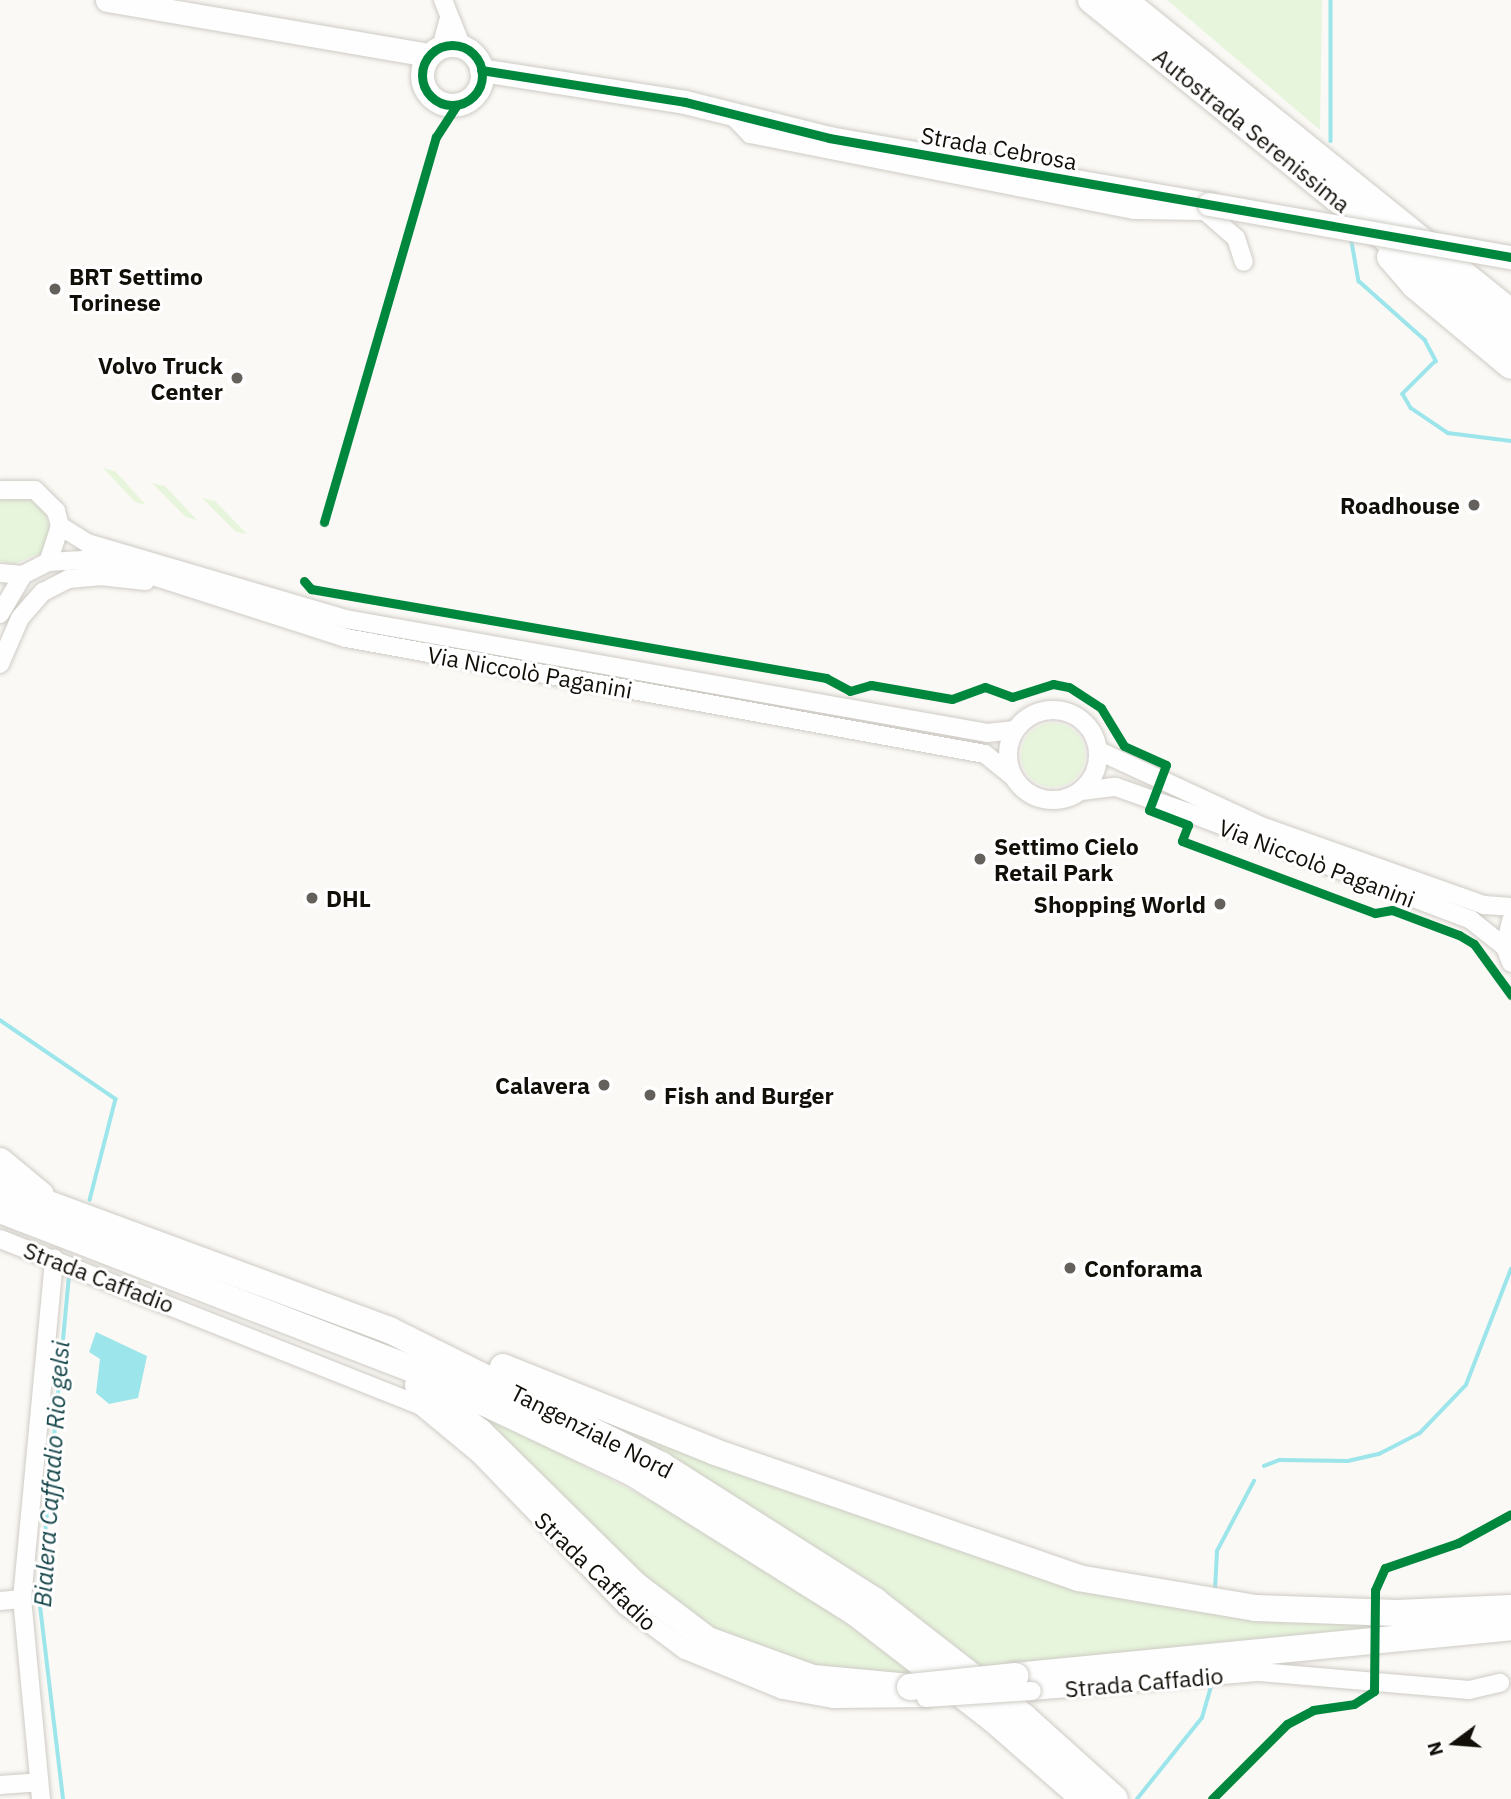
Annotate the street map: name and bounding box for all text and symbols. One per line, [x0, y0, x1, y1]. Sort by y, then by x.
street label: Autostrada Serenissima [1148, 42, 1356, 218]
street label: Strada Cebrosa [919, 121, 1079, 175]
place label: BRT Settimo Torinese [69, 262, 203, 316]
marker: BRT Settimo Torinese [47, 281, 63, 297]
place label: Volvo Truck Center [98, 351, 223, 405]
marker: Volvo Truck Center [229, 370, 245, 386]
place label: Roadhouse [1340, 491, 1460, 519]
marker: Roadhouse [1466, 497, 1482, 513]
street label: Via Niccolò Paganini [425, 640, 635, 704]
street label: Via Niccolò Paganini [1215, 813, 1419, 913]
place label: Settimo Cielo Retail Park [994, 832, 1139, 886]
marker: Settimo Cielo Retail Park [972, 851, 988, 867]
place label: DHL [326, 884, 371, 912]
marker: DHL [304, 890, 320, 906]
place label: Shopping World [1034, 890, 1206, 918]
marker: Shopping World [1212, 896, 1228, 912]
place label: Calavera [495, 1071, 590, 1099]
marker: Calavera [596, 1077, 612, 1093]
place label: Fish and Burger [664, 1081, 834, 1109]
marker: Fish and Burger [642, 1087, 658, 1103]
street label: Strada Caffadio [20, 1236, 178, 1318]
place label: Conforama [1084, 1254, 1203, 1282]
marker: Conforama [1062, 1260, 1078, 1276]
water label: Bialera Caffadio Rio gelsi [28, 1340, 76, 1608]
street label: Tangenziale Nord [506, 1378, 678, 1484]
street label: Strada Caffadio [529, 1506, 663, 1636]
street label: Strada Caffadio [1064, 1661, 1224, 1703]
north arrow [1420, 1708, 1490, 1778]
text: N [1421, 1739, 1448, 1759]

